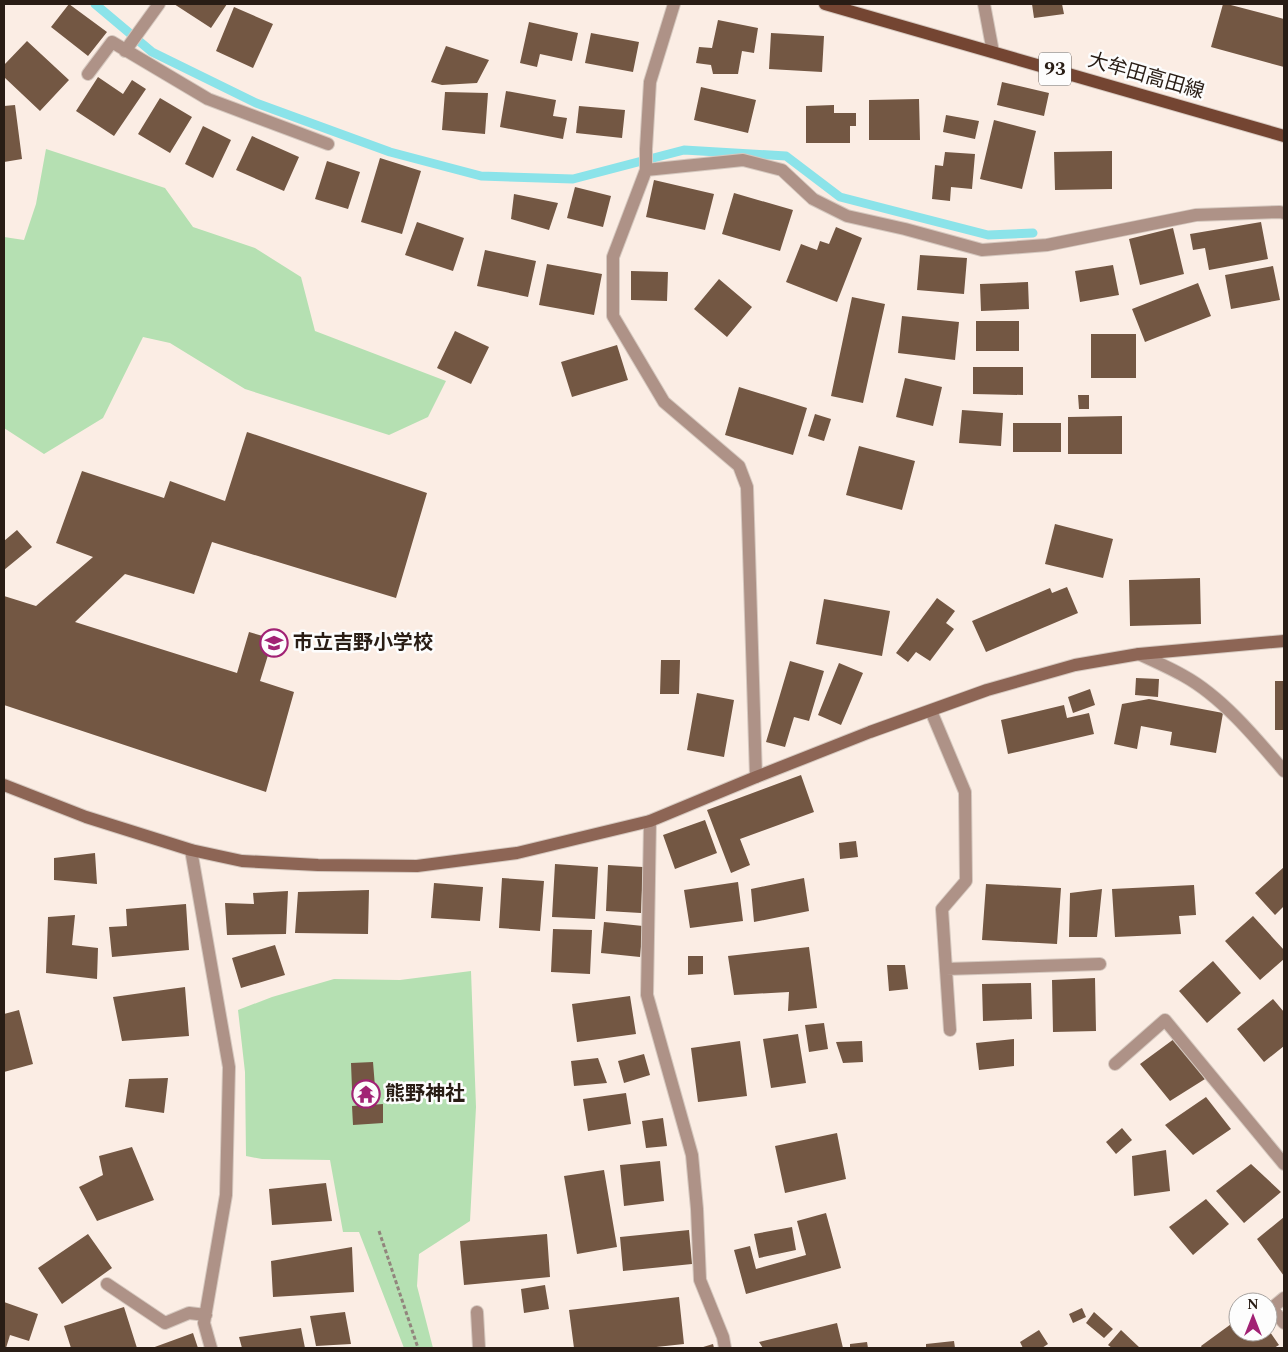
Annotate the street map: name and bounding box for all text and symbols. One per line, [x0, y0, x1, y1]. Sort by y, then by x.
street label: 大牟田高田線 [1084, 45, 1208, 107]
road number: 93 [1039, 52, 1071, 86]
school or university icon: 市立吉野小学校 [259, 628, 289, 658]
place label: 市立吉野小学校 [293, 628, 433, 658]
temple icon: 熊野神社 [351, 1079, 381, 1109]
place label: 熊野神社 [385, 1079, 465, 1109]
north arrow [1228, 1292, 1278, 1342]
text: N [1247, 1294, 1259, 1315]

